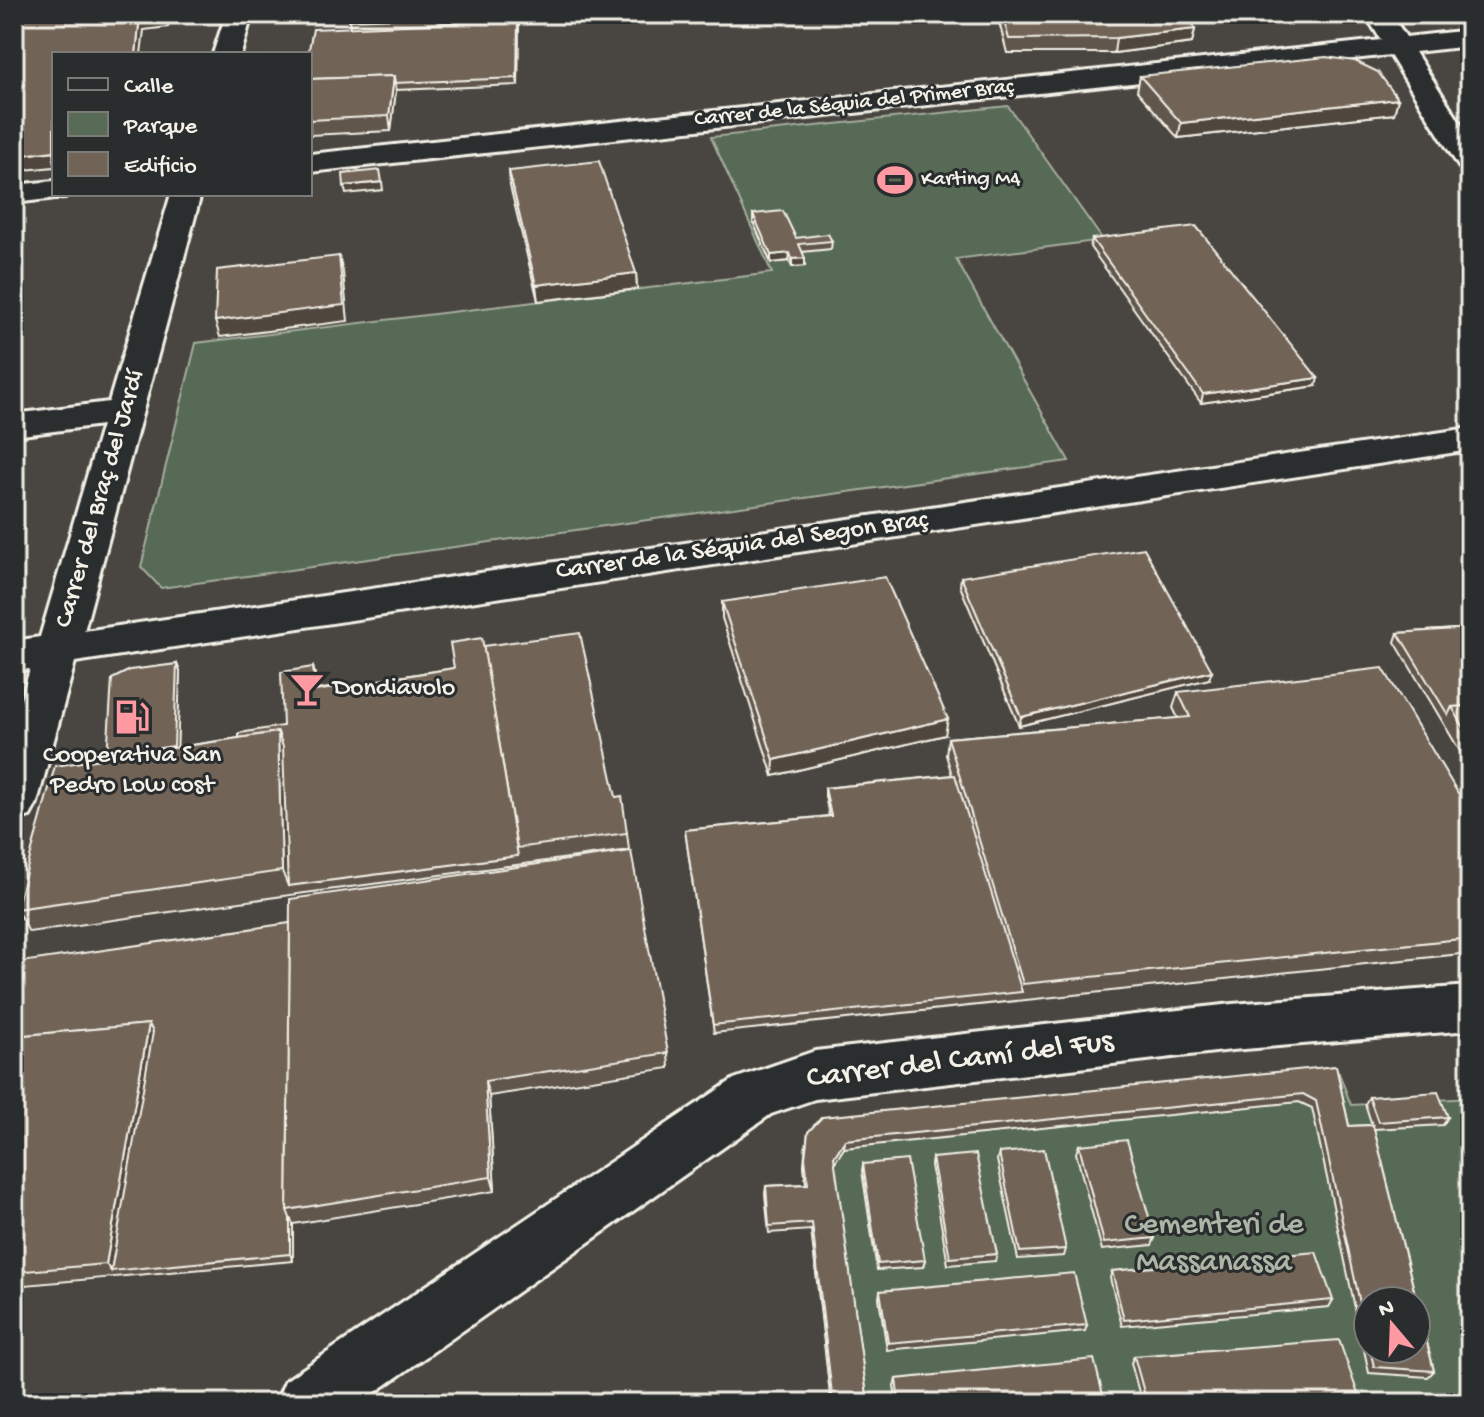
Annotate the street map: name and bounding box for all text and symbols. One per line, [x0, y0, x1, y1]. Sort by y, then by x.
legend [52, 52, 312, 196]
text: Calle [124, 73, 174, 102]
street label: Carrer de la Séquia del Primer Braç [693, 74, 1016, 134]
text: Parque [123, 113, 198, 142]
text: Edificio [124, 153, 197, 182]
sports icon: Karting M4 [876, 161, 914, 199]
place label: Karting M4 [921, 167, 1021, 193]
street label: Carrer del Braç del Jardí [49, 365, 153, 632]
street label: Carrer de la Séquia del Segon Braç [554, 505, 931, 588]
bar icon: Dondiavolo [288, 670, 326, 708]
place label: Dondiavolo [331, 674, 455, 705]
fuel station icon: Cooperativa San Pedro Low cost [113, 698, 151, 736]
place label: Cooperativa San Pedro Low cost [43, 741, 222, 802]
street label: Carrer del Camí del Fus [805, 1023, 1117, 1099]
park label: Cementeri de Massanassa [1125, 1207, 1304, 1282]
north arrow [1352, 1285, 1432, 1365]
text: N [1376, 1295, 1398, 1325]

